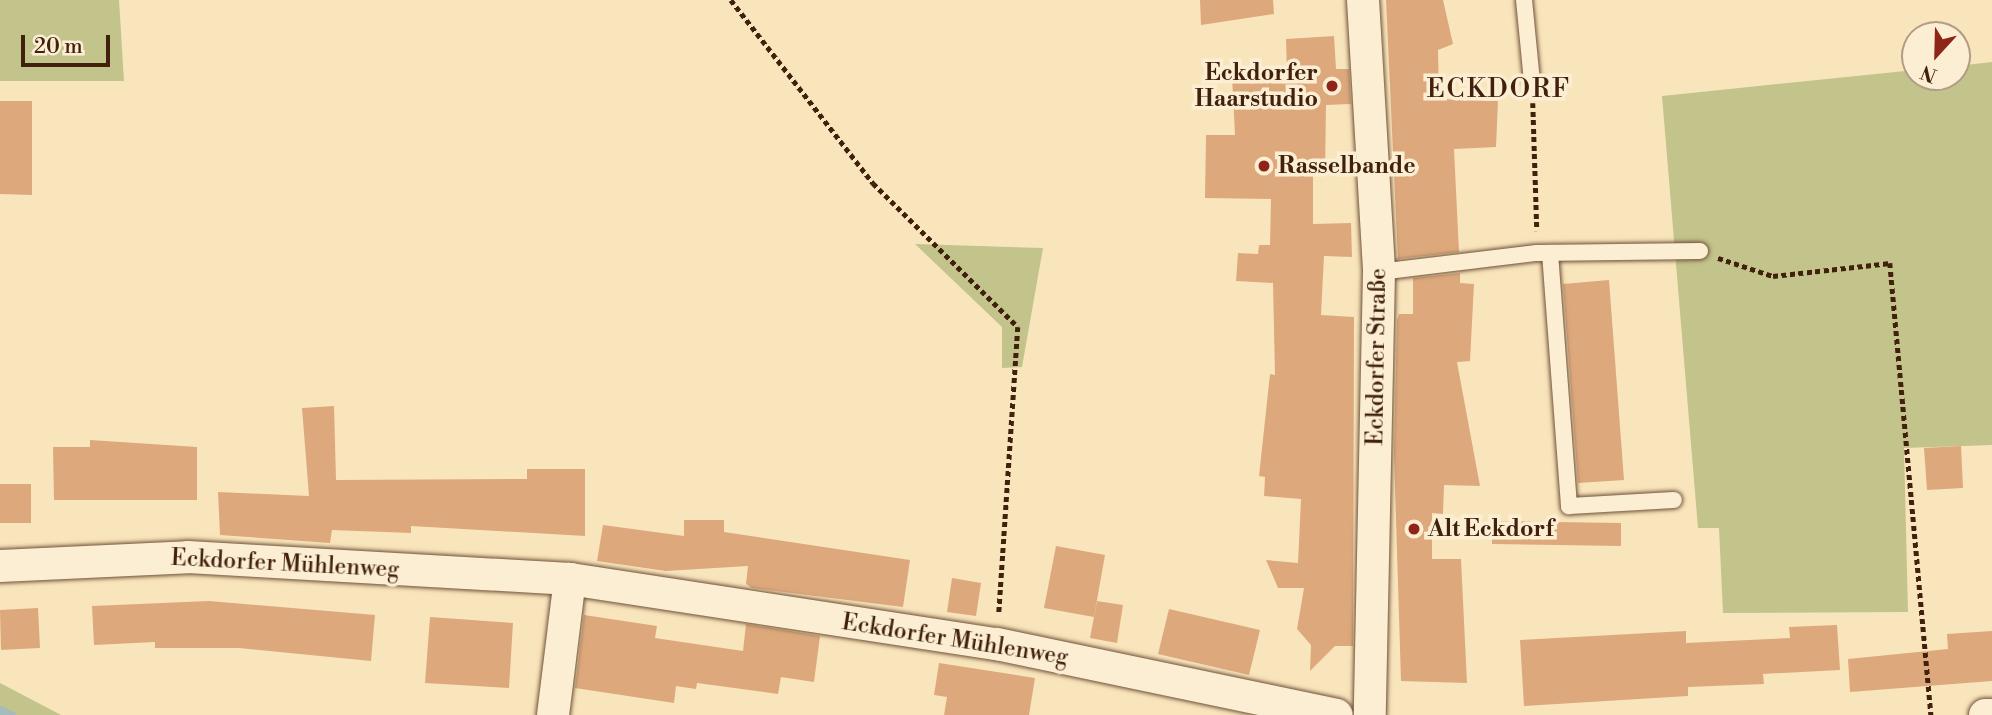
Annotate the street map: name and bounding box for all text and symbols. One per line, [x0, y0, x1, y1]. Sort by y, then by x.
scale bar [24, 21, 114, 65]
north arrow [1901, 21, 1971, 91]
text: 20 m [34, 34, 83, 60]
place label: Eckdorfer Haarstudio [1195, 59, 1318, 113]
text: N [1917, 60, 1940, 88]
district label: ECKDORF [1428, 74, 1570, 106]
marker: Eckdorfer Haarstudio [1324, 78, 1340, 94]
place label: Rasselbande [1278, 152, 1415, 180]
marker: Rasselbande [1256, 158, 1272, 174]
street label: Eckdorfer Straße [1362, 268, 1392, 446]
place label: Alt Eckdorf [1428, 515, 1553, 543]
marker: Alt Eckdorf [1406, 521, 1422, 537]
street label: Eckdorfer Mühlenweg [170, 544, 400, 584]
street label: Eckdorfer Mühlenweg [840, 608, 1070, 672]

